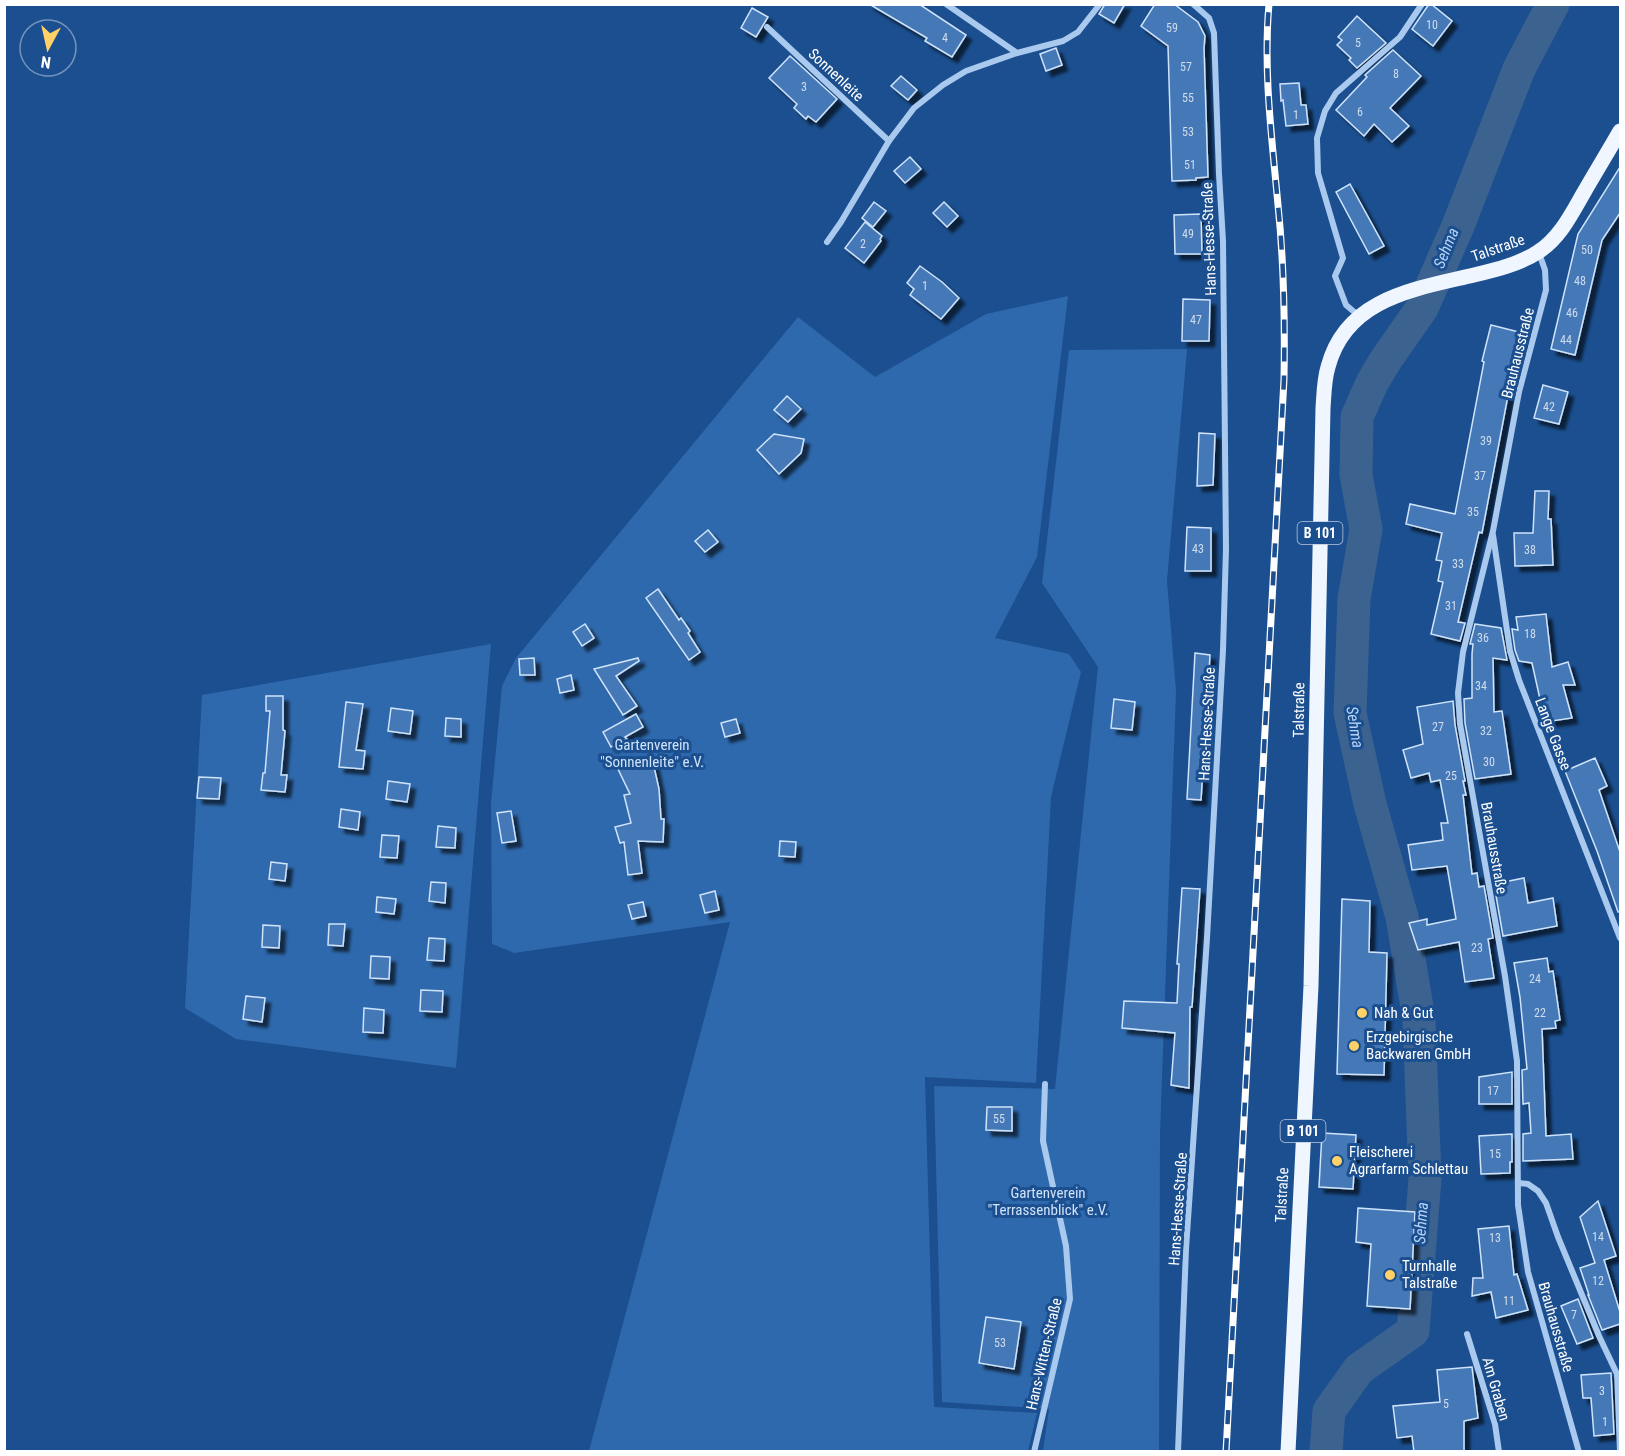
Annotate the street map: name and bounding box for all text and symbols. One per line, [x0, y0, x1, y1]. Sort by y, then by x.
north arrow [18, 18, 78, 78]
house number: 10 [1426, 18, 1438, 32]
house number: 59 [1166, 21, 1178, 35]
house number: 4 [942, 31, 948, 45]
house number: 5 [1355, 36, 1361, 50]
street label: Sonnenleite [804, 45, 868, 105]
text: N [40, 52, 52, 72]
house number: 57 [1180, 60, 1192, 74]
house number: 8 [1393, 67, 1399, 81]
house number: 3 [801, 80, 807, 94]
house number: 55 [1182, 91, 1194, 105]
house number: 6 [1357, 105, 1363, 119]
house number: 1 [1293, 108, 1299, 122]
house number: 53 [1182, 125, 1194, 139]
house number: 51 [1184, 158, 1196, 172]
street label: Hans-Hesse-Straße [1198, 182, 1220, 296]
water label: Sehma [1429, 225, 1463, 271]
house number: 49 [1182, 227, 1194, 241]
street label: Talstraße [1469, 231, 1527, 265]
house number: 2 [860, 237, 866, 251]
house number: 50 [1581, 243, 1593, 257]
house number: 48 [1574, 274, 1586, 288]
house number: 1 [922, 279, 928, 293]
street label: Brauhausstraße [1498, 306, 1538, 400]
house number: 46 [1566, 306, 1578, 320]
house number: 47 [1190, 313, 1202, 327]
house number: 44 [1560, 333, 1572, 347]
house number: 42 [1543, 400, 1555, 414]
house number: 39 [1480, 434, 1492, 448]
house number: 37 [1474, 469, 1486, 483]
house number: 35 [1467, 505, 1479, 519]
road number: B 101 [1298, 522, 1342, 544]
house number: 43 [1192, 542, 1204, 556]
house number: 38 [1524, 543, 1536, 557]
house number: 33 [1452, 557, 1464, 571]
house number: 31 [1445, 599, 1457, 613]
house number: 18 [1524, 627, 1536, 641]
house number: 36 [1477, 631, 1489, 645]
street label: Hans-Hesse-Straße [1195, 667, 1219, 781]
house number: 34 [1475, 679, 1487, 693]
street label: Talstraße [1290, 682, 1308, 738]
street label: Lange Gasse [1531, 695, 1575, 773]
water label: Sehma [1342, 705, 1368, 749]
house number: 27 [1432, 720, 1444, 734]
house number: 32 [1480, 724, 1492, 738]
park label: Gartenverein "Sonnenleite" e.V. [600, 736, 704, 771]
house number: 30 [1483, 755, 1495, 769]
house number: 25 [1445, 769, 1457, 783]
street label: Brauhausstraße [1477, 801, 1511, 895]
house number: 23 [1471, 941, 1483, 955]
house number: 24 [1529, 972, 1541, 986]
place label: Nah & Gut [1374, 1004, 1433, 1022]
marker: Nah & Gut [1355, 1006, 1369, 1020]
house number: 22 [1534, 1006, 1546, 1020]
place label: Erzgebirgische Backwaren GmbH [1366, 1028, 1471, 1063]
marker: Erzgebirgische Backwaren GmbH [1347, 1039, 1361, 1053]
house number: 17 [1487, 1084, 1499, 1098]
house number: 55 [993, 1112, 1005, 1126]
road number: B 101 [1280, 1120, 1326, 1142]
place label: Fleischerei Agrarfarm Schlettau [1349, 1143, 1468, 1178]
house number: 15 [1489, 1147, 1501, 1161]
street label: Hans-Hesse-Straße [1165, 1152, 1191, 1266]
marker: Fleischerei Agrarfarm Schlettau [1330, 1154, 1344, 1168]
street label: Talstraße [1272, 1167, 1292, 1223]
park label: Gartenverein "Terrassenblick" e.V. [988, 1184, 1108, 1219]
water label: Sehma [1410, 1201, 1432, 1245]
house number: 14 [1592, 1230, 1604, 1244]
house number: 13 [1489, 1231, 1501, 1245]
place label: Turnhalle Talstraße [1402, 1257, 1457, 1292]
marker: Turnhalle Talstraße [1383, 1268, 1397, 1282]
house number: 12 [1592, 1274, 1604, 1288]
street label: Brauhausstraße [1535, 1280, 1577, 1374]
house number: 11 [1503, 1294, 1515, 1308]
street label: Hans-Witten-Straße [1022, 1296, 1066, 1412]
house number: 7 [1571, 1308, 1577, 1322]
house number: 53 [994, 1336, 1006, 1350]
street label: Am Graben [1478, 1355, 1514, 1423]
house number: 3 [1599, 1384, 1605, 1398]
house number: 5 [1443, 1397, 1449, 1411]
house number: 1 [1602, 1415, 1608, 1429]

